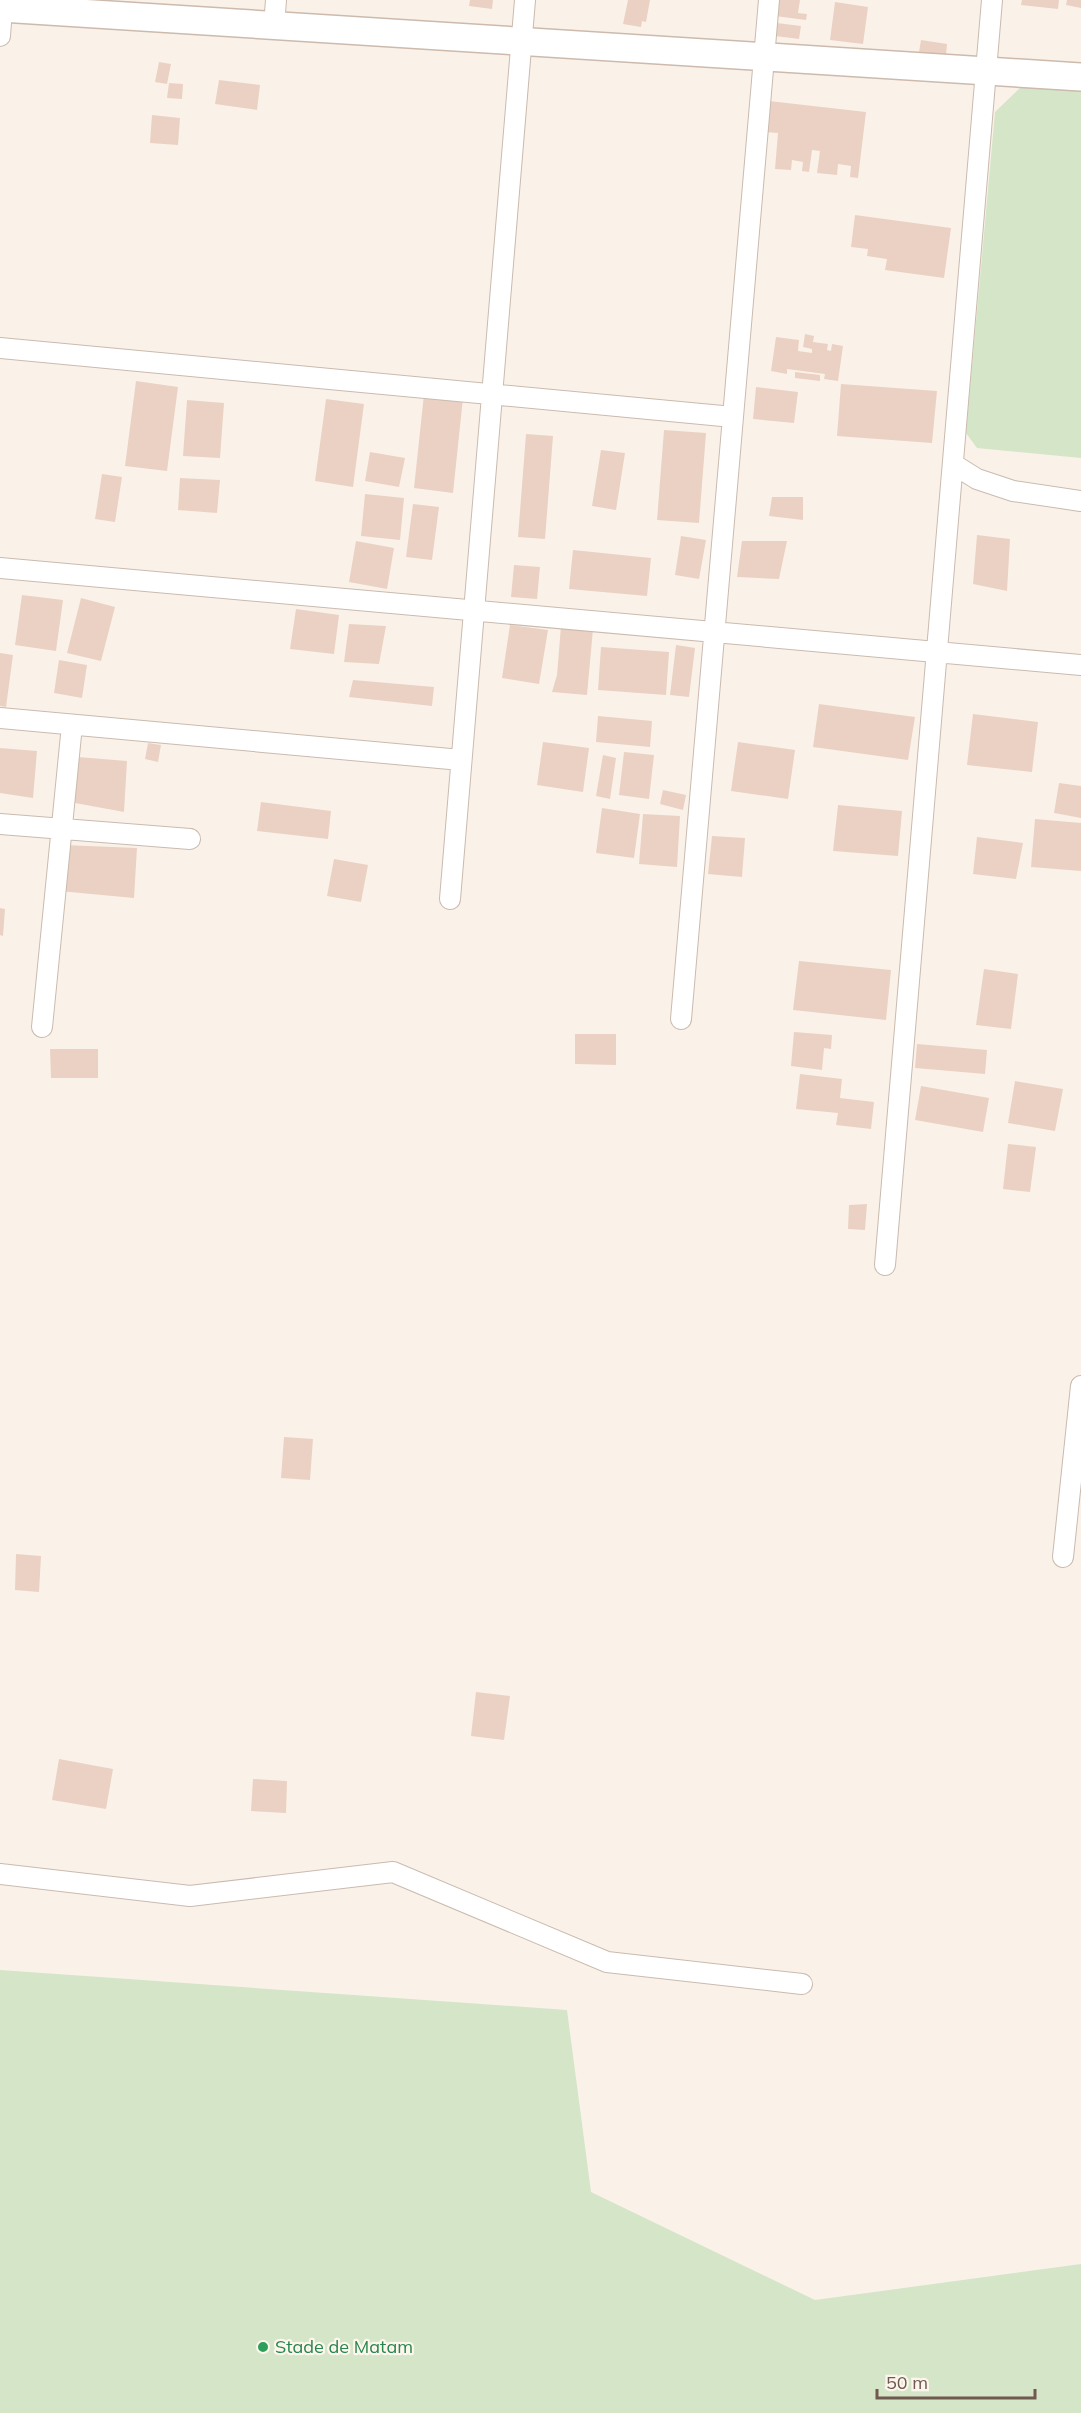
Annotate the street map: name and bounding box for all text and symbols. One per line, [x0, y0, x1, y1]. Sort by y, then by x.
place label: Stade de Matam [275, 2335, 413, 2358]
marker: Stade de Matam [256, 2340, 270, 2354]
scale bar [877, 2362, 1034, 2400]
text: 50 m [886, 2371, 928, 2394]

